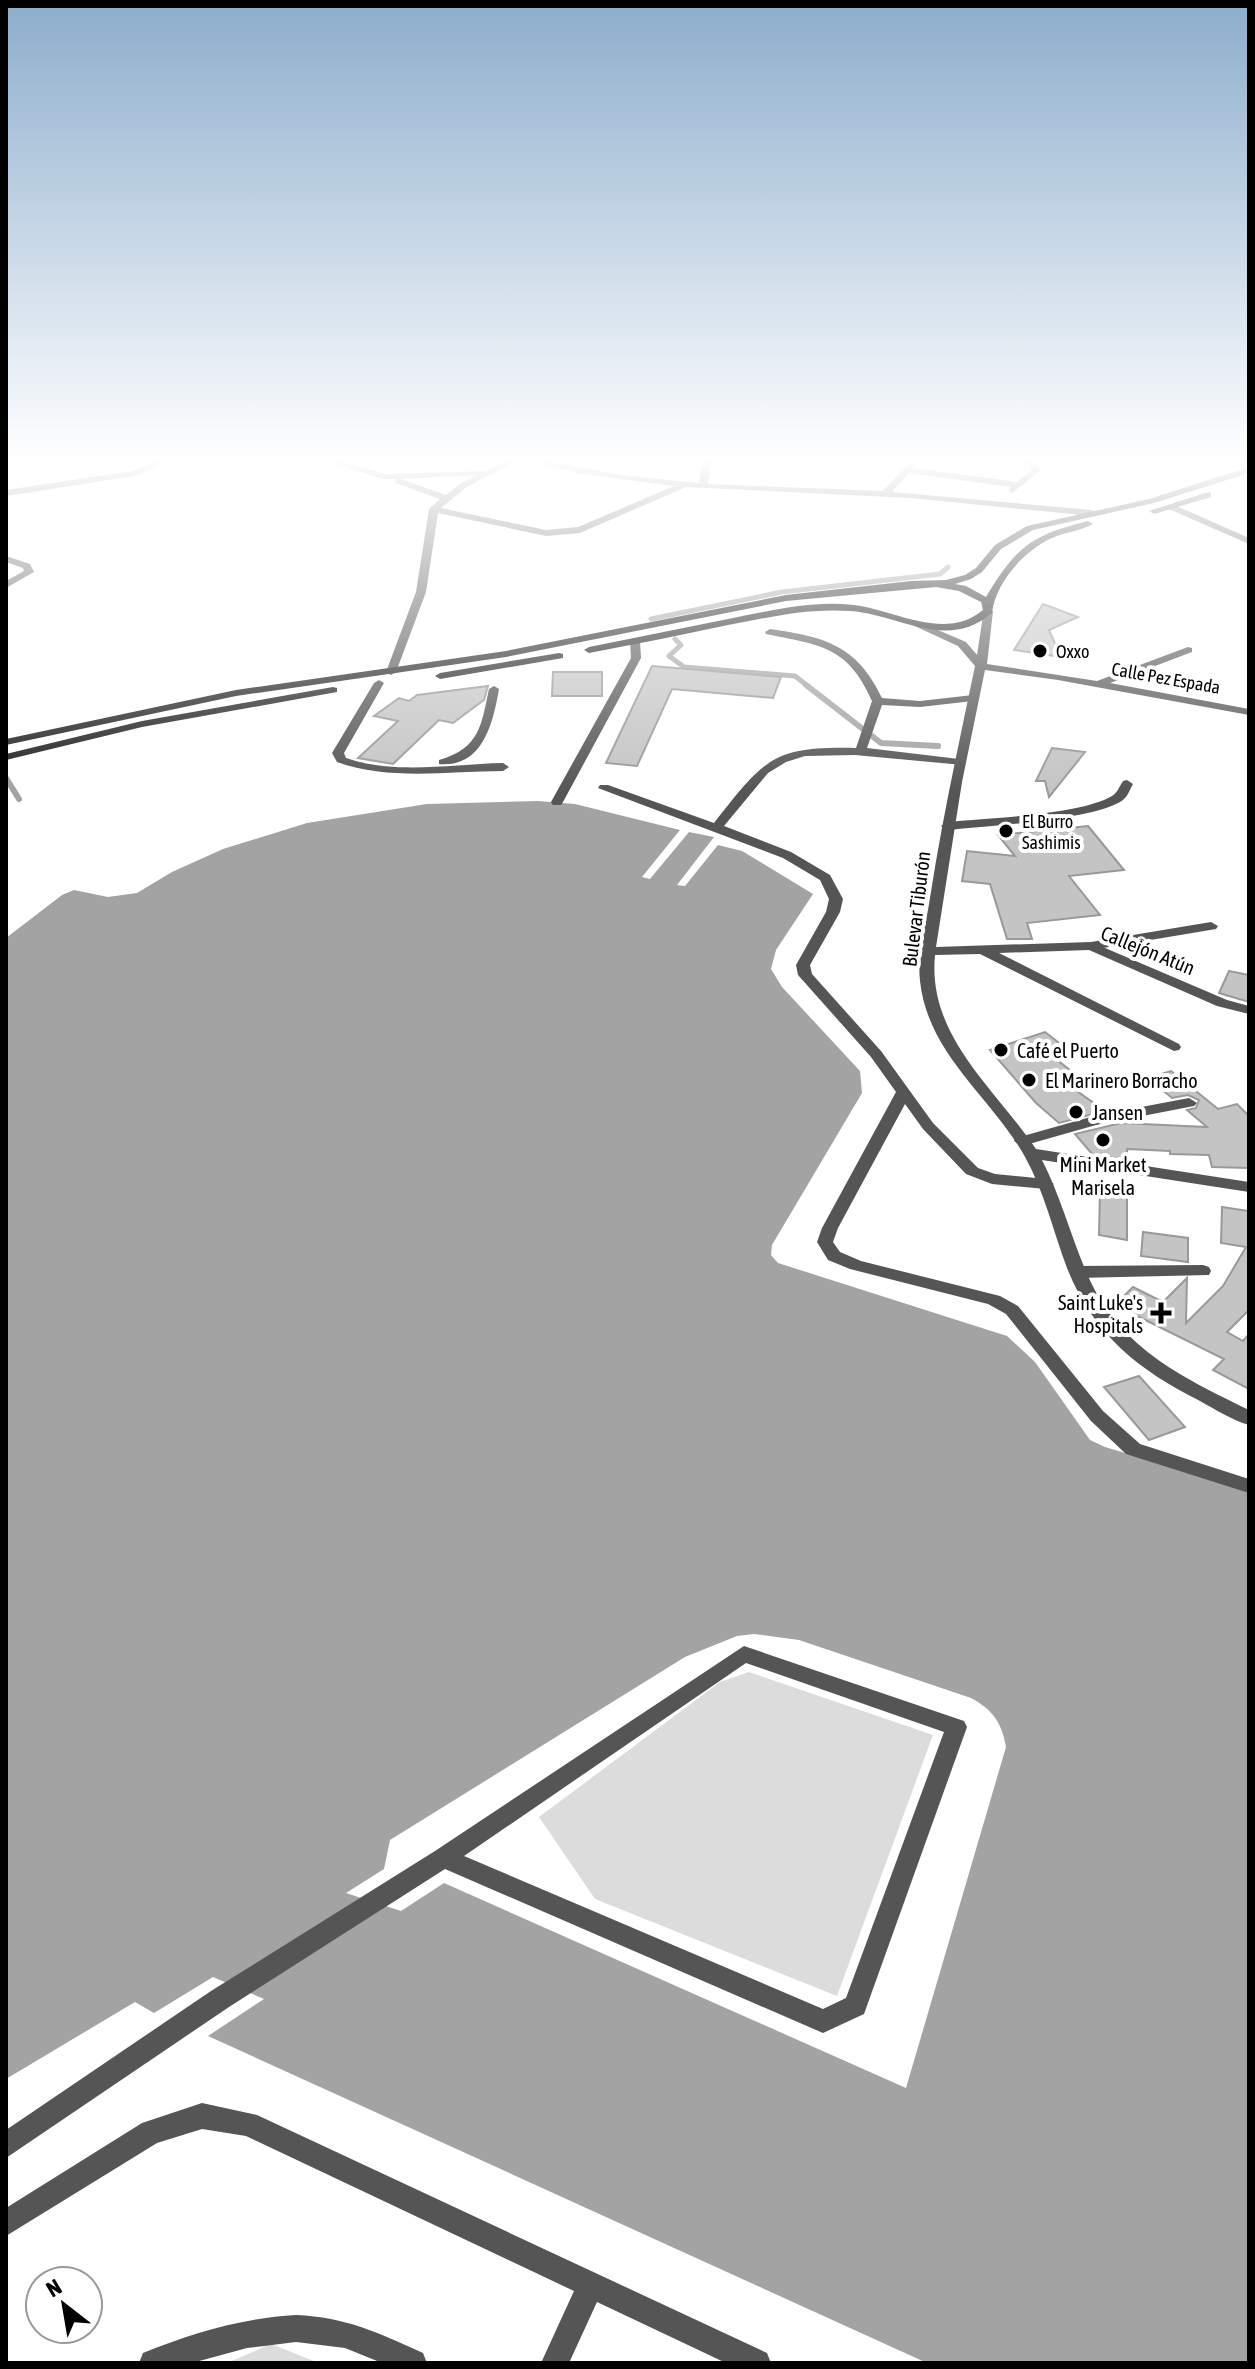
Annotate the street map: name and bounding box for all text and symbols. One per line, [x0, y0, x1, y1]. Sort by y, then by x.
place label: Oxxo [1056, 641, 1089, 662]
marker: Oxxo [1031, 642, 1049, 660]
street label: Calle Pez Espada [1110, 658, 1222, 698]
place label: El Burro Sashimis [1022, 811, 1081, 853]
marker: El Burro Sashimis [997, 822, 1015, 840]
street label: Bulevar Tiburón [898, 850, 934, 968]
street label: Callejón Atún [1098, 921, 1198, 979]
place label: Café el Puerto [1017, 1039, 1119, 1062]
marker: Café el Puerto [992, 1041, 1010, 1059]
place label: El Marinero Borracho [1045, 1069, 1198, 1092]
marker: El Marinero Borracho [1020, 1071, 1038, 1089]
place label: Jansen [1092, 1101, 1143, 1124]
marker: Jansen [1067, 1103, 1085, 1121]
marker: Mini Market Marisela [1094, 1131, 1112, 1149]
place label: Mini Market Marisela [1060, 1153, 1147, 1199]
place label: Saint Luke's Hospitals [1058, 1291, 1143, 1337]
marker: Saint Luke's Hospitals [1150, 1302, 1172, 1324]
north arrow [24, 2265, 104, 2345]
text: N [41, 2273, 66, 2302]

